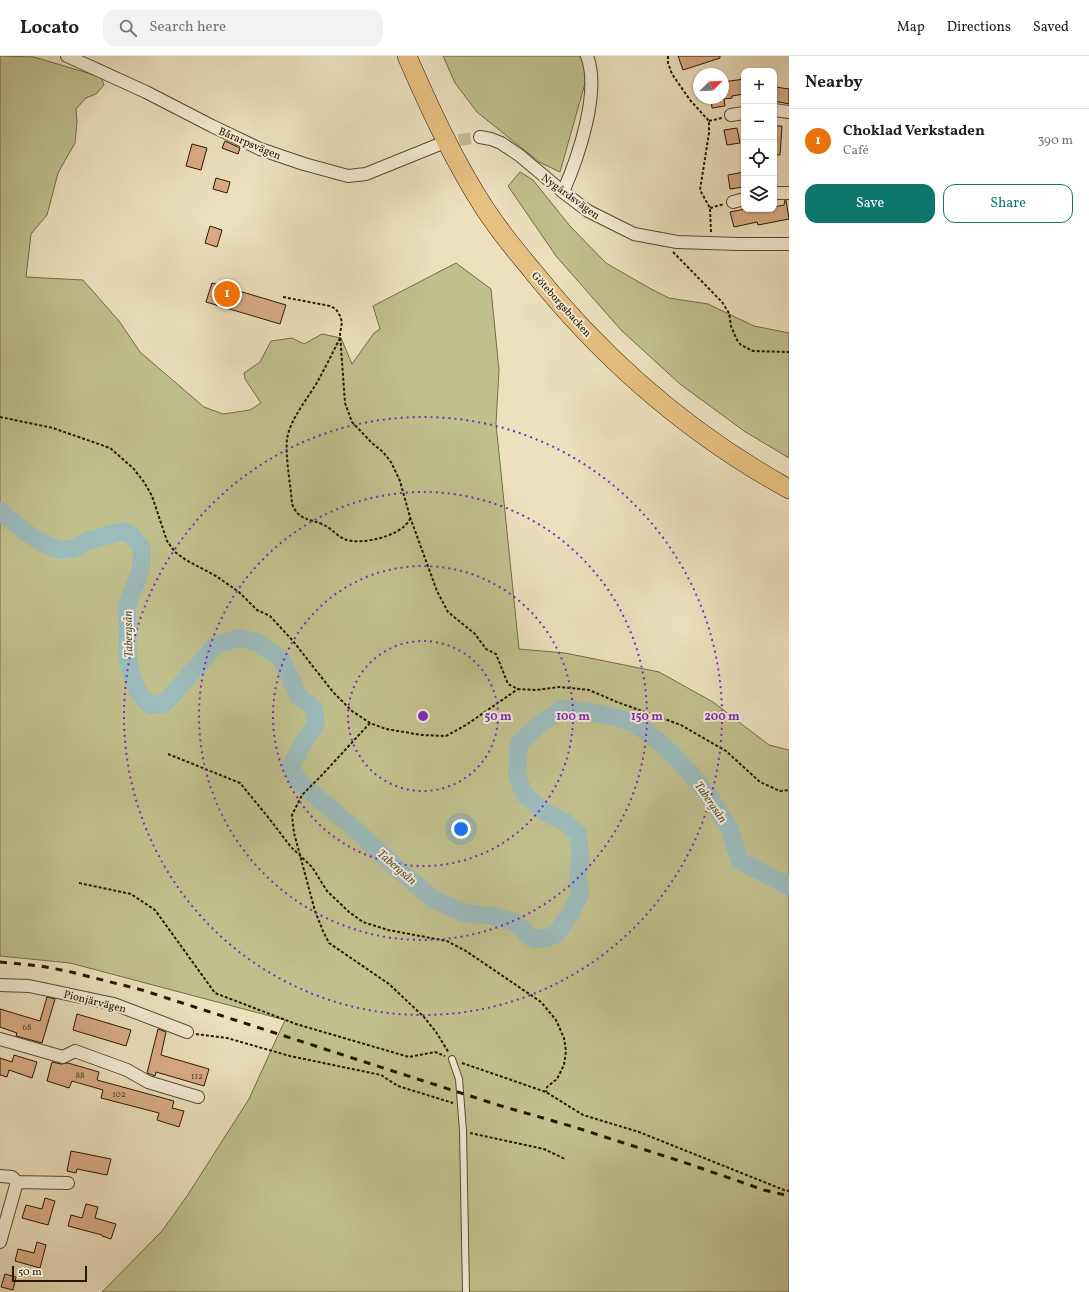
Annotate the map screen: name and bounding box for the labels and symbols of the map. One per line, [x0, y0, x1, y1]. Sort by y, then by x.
north arrow [693, 68, 729, 104]
street label: Bårarpsvägen [216, 124, 283, 164]
street label: Nygårdsvägen [538, 171, 603, 224]
street label: Göteborgsbacken [527, 269, 595, 341]
pin: 1 [214, 279, 240, 309]
water label: Tabergsån [121, 610, 137, 658]
centre of rings [416, 709, 430, 723]
text: 50 m [484, 709, 512, 725]
text: 100 m [556, 709, 590, 725]
text: 150 m [631, 709, 663, 725]
text: 200 m [704, 709, 740, 725]
water label: Tabergsån [690, 779, 730, 826]
your location [451, 819, 471, 839]
water label: Tabergsån [373, 846, 419, 889]
street label: Pionjärvägen [62, 987, 128, 1018]
house number: 68 [22, 1021, 32, 1034]
house number: 88 [75, 1069, 85, 1082]
house number: 112 [191, 1070, 203, 1083]
house number: 102 [112, 1088, 126, 1101]
scale bar [12, 1264, 87, 1283]

